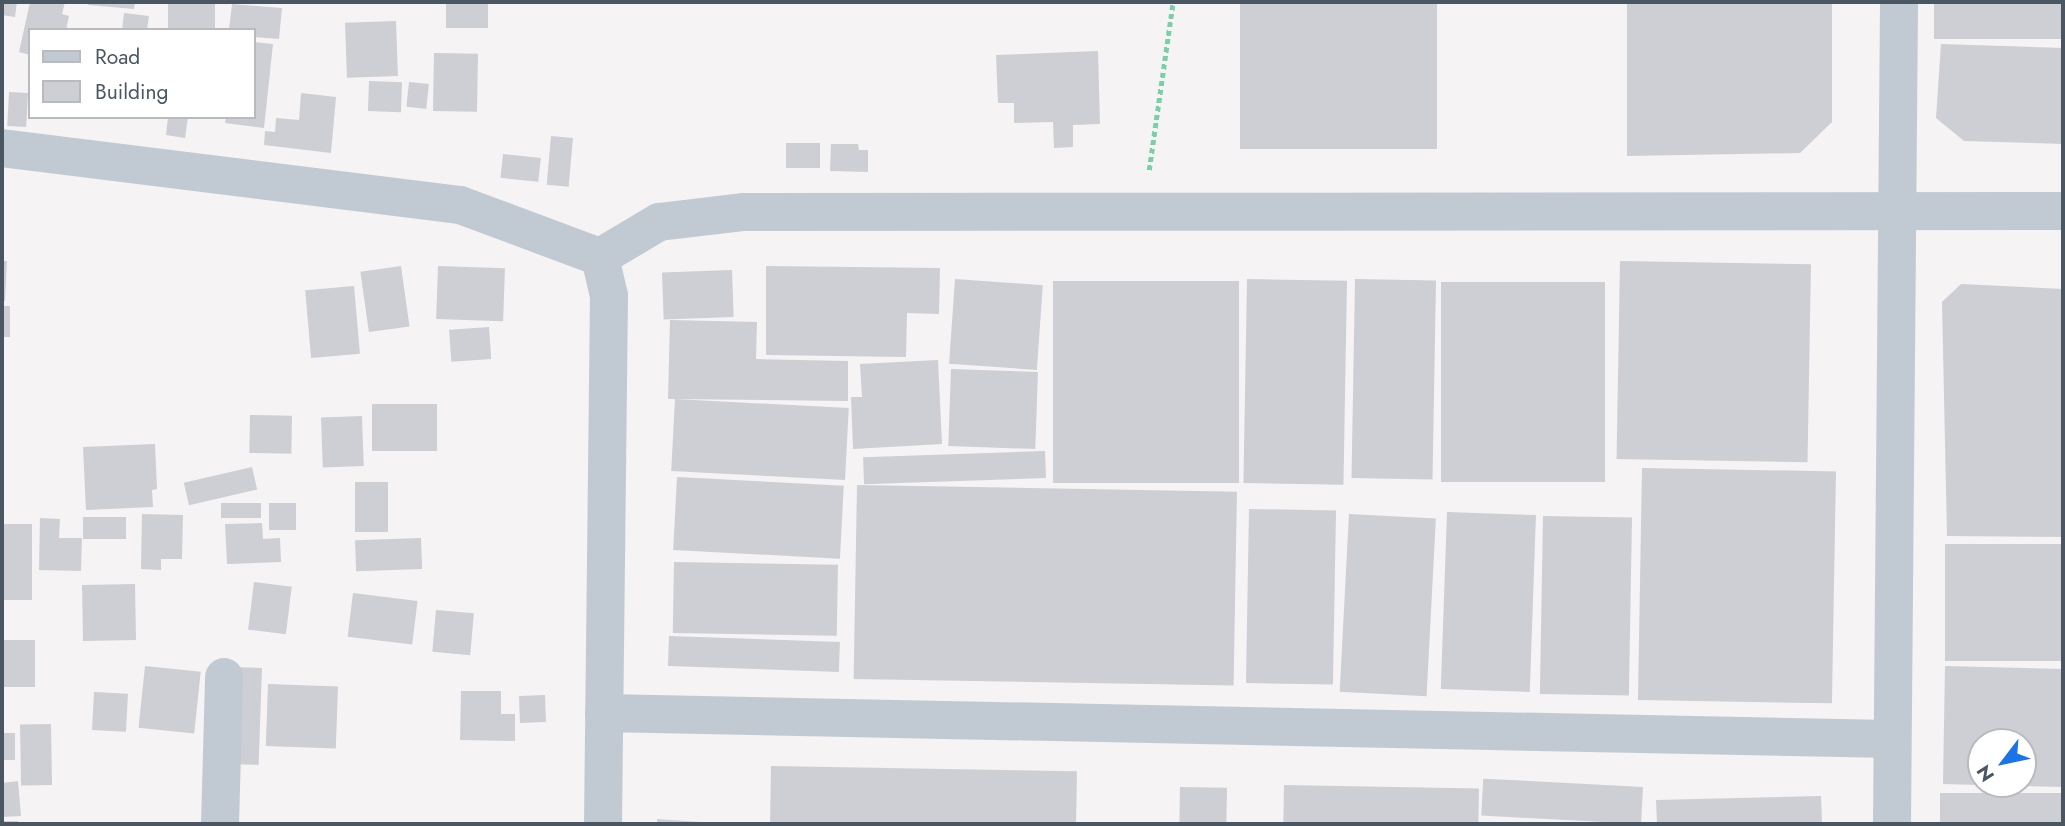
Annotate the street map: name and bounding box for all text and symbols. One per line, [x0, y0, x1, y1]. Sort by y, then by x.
legend [28, 28, 256, 119]
text: Road [95, 42, 140, 72]
text: Building [95, 77, 168, 107]
north arrow [1967, 728, 2037, 798]
text: N [1970, 760, 2001, 787]

